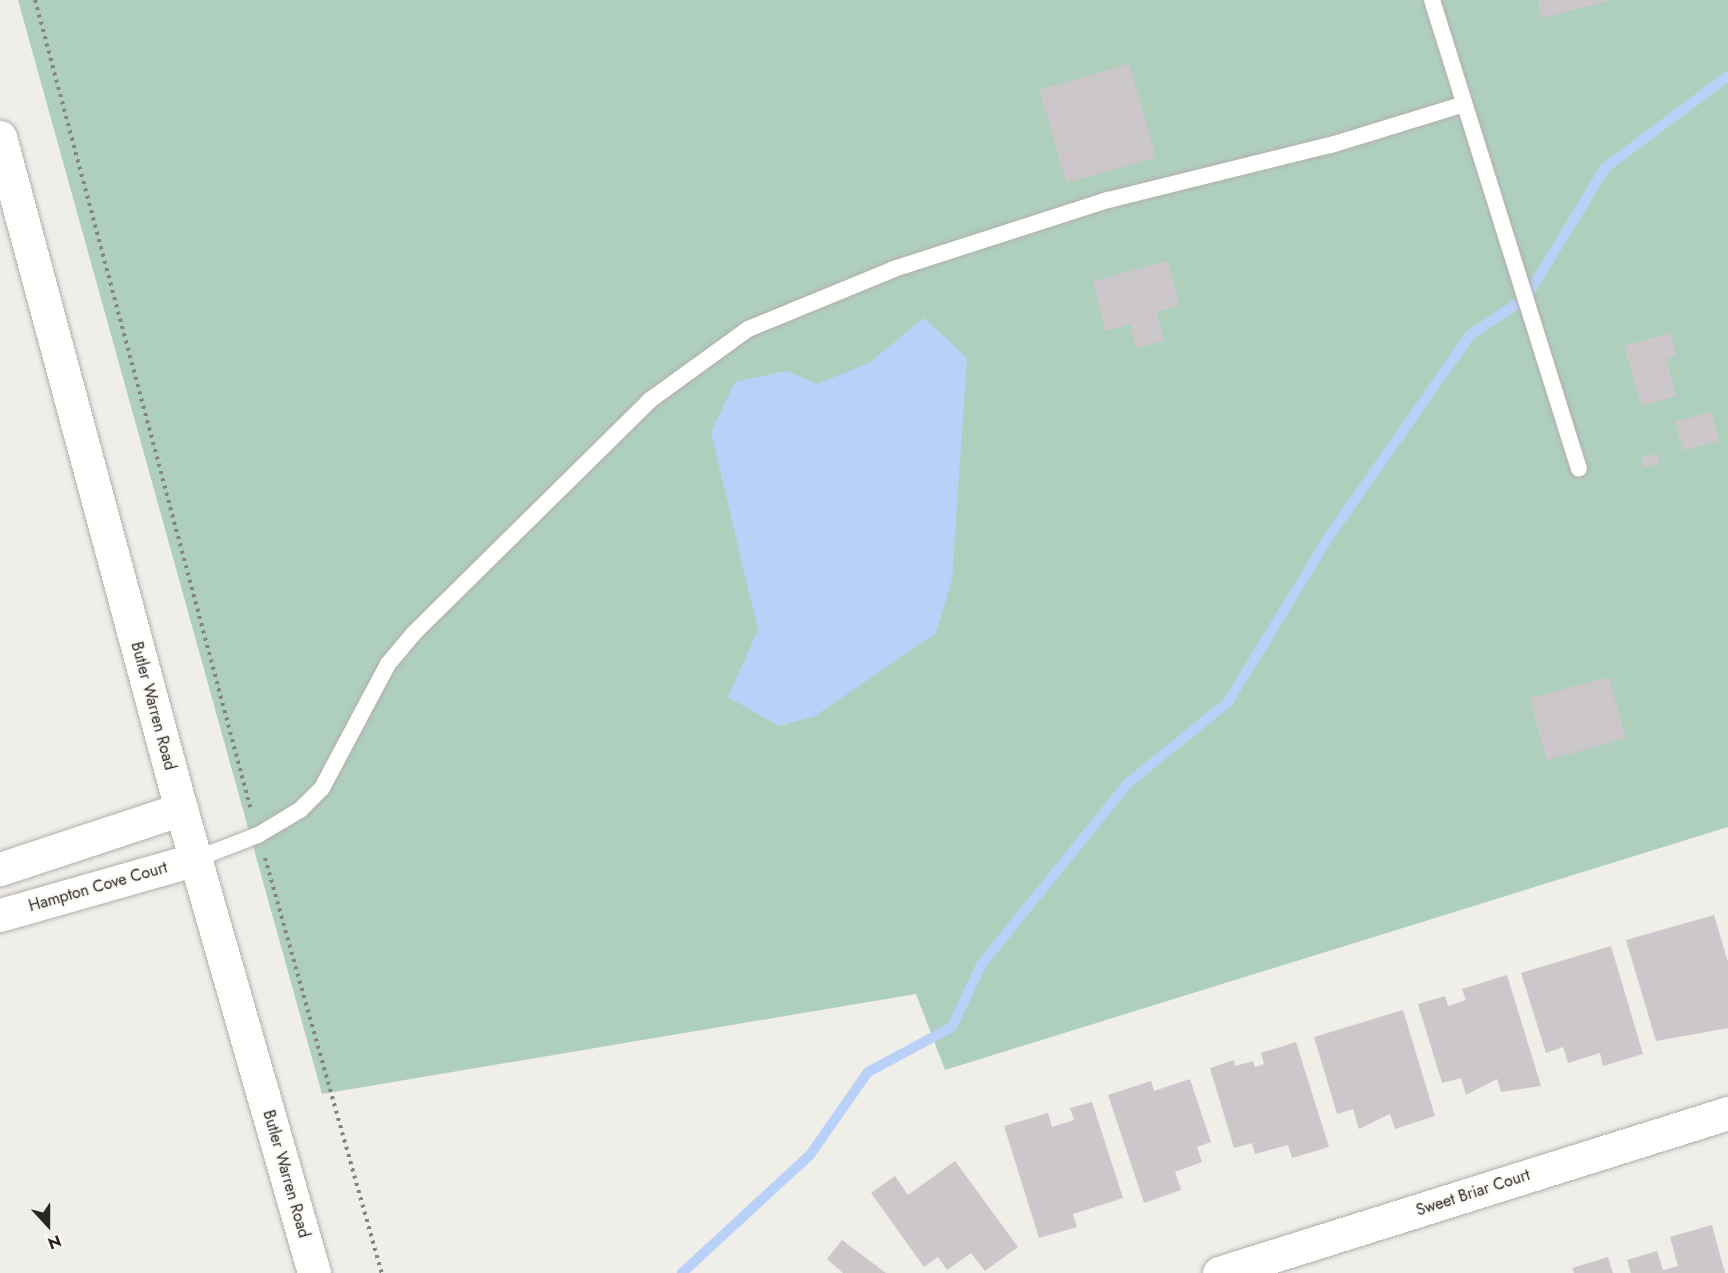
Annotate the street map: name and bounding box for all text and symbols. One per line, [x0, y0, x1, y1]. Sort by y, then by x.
street label: Butler Warren Road [127, 640, 179, 772]
street label: Hampton Cove Court [27, 858, 169, 916]
street label: Butler Warren Road [259, 1108, 313, 1240]
street label: Sweet Briar Court [1414, 1166, 1532, 1220]
north arrow [18, 1195, 78, 1255]
text: N [45, 1229, 65, 1255]

